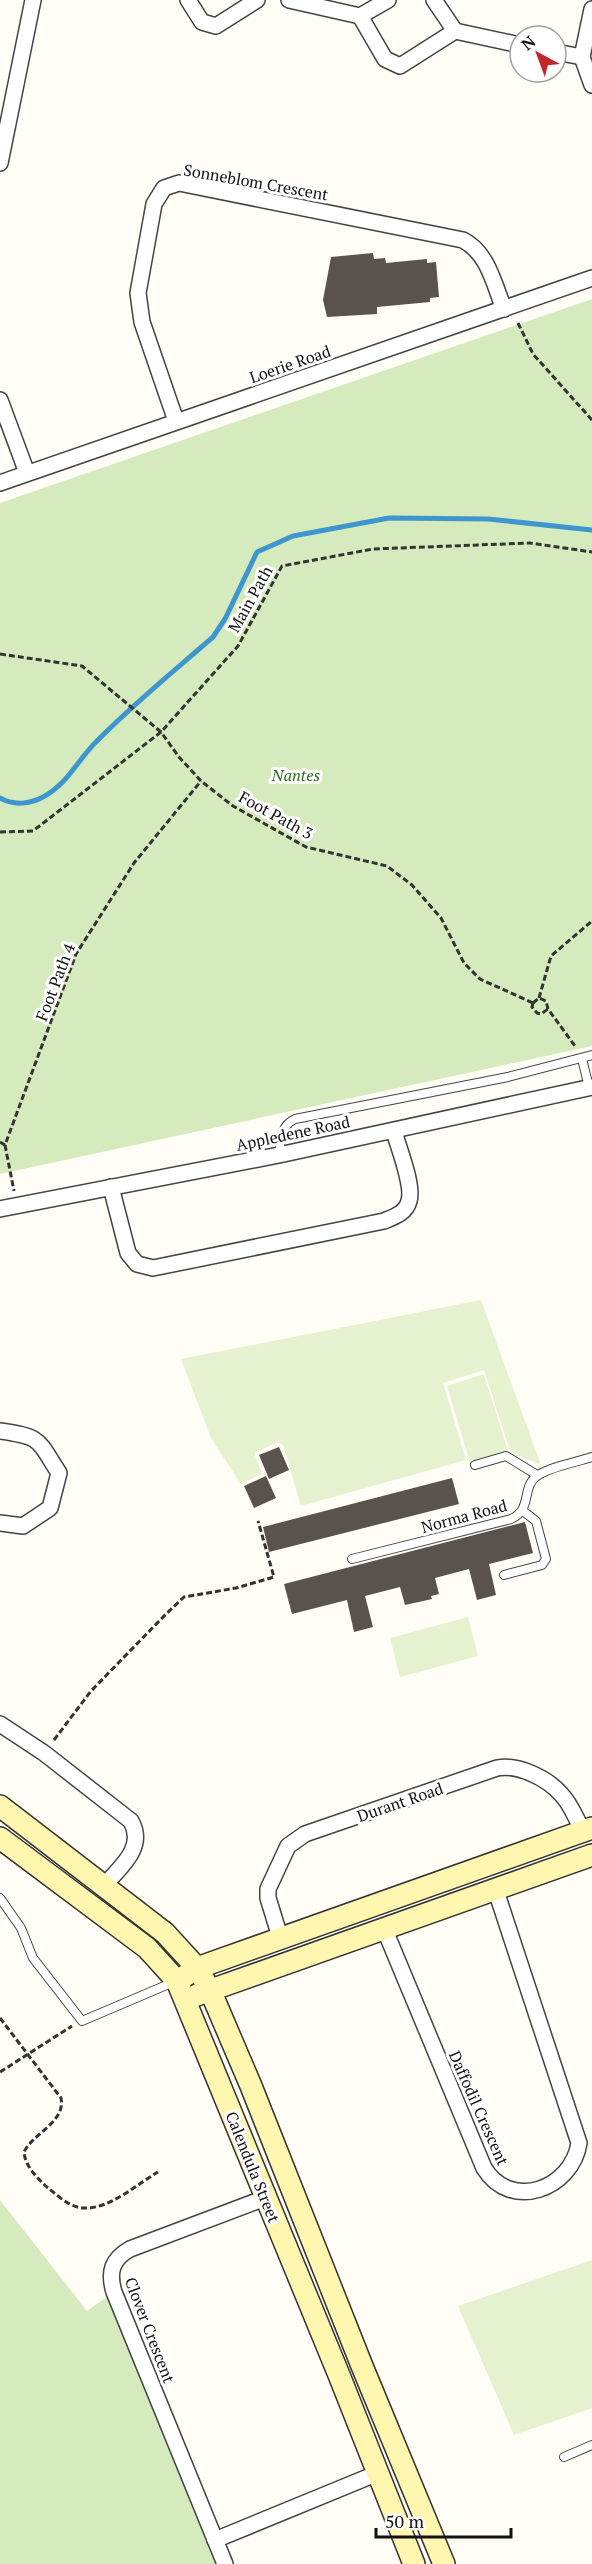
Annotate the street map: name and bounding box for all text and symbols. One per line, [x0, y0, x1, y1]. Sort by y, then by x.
north arrow [508, 24, 568, 84]
text: N [516, 30, 540, 55]
street label: Sonneblom Crescent [182, 158, 330, 206]
street label: Loerie Road [247, 340, 334, 388]
street label: Main Path [223, 561, 278, 636]
park label: Nantes [271, 764, 320, 786]
street label: Foot Path 3 [235, 786, 317, 844]
street label: Foot Path 4 [30, 940, 80, 1024]
street label: Appledene Road [234, 1110, 352, 1156]
street label: Norma Road [419, 1494, 510, 1538]
street label: Durant Road [354, 1777, 446, 1827]
street label: Daffodil Crescent [444, 2047, 514, 2169]
street label: Calendula Street [221, 2108, 285, 2226]
street label: Clover Crescent [120, 2274, 180, 2386]
scale bar [376, 2501, 511, 2539]
text: 50 m [385, 2509, 425, 2533]

